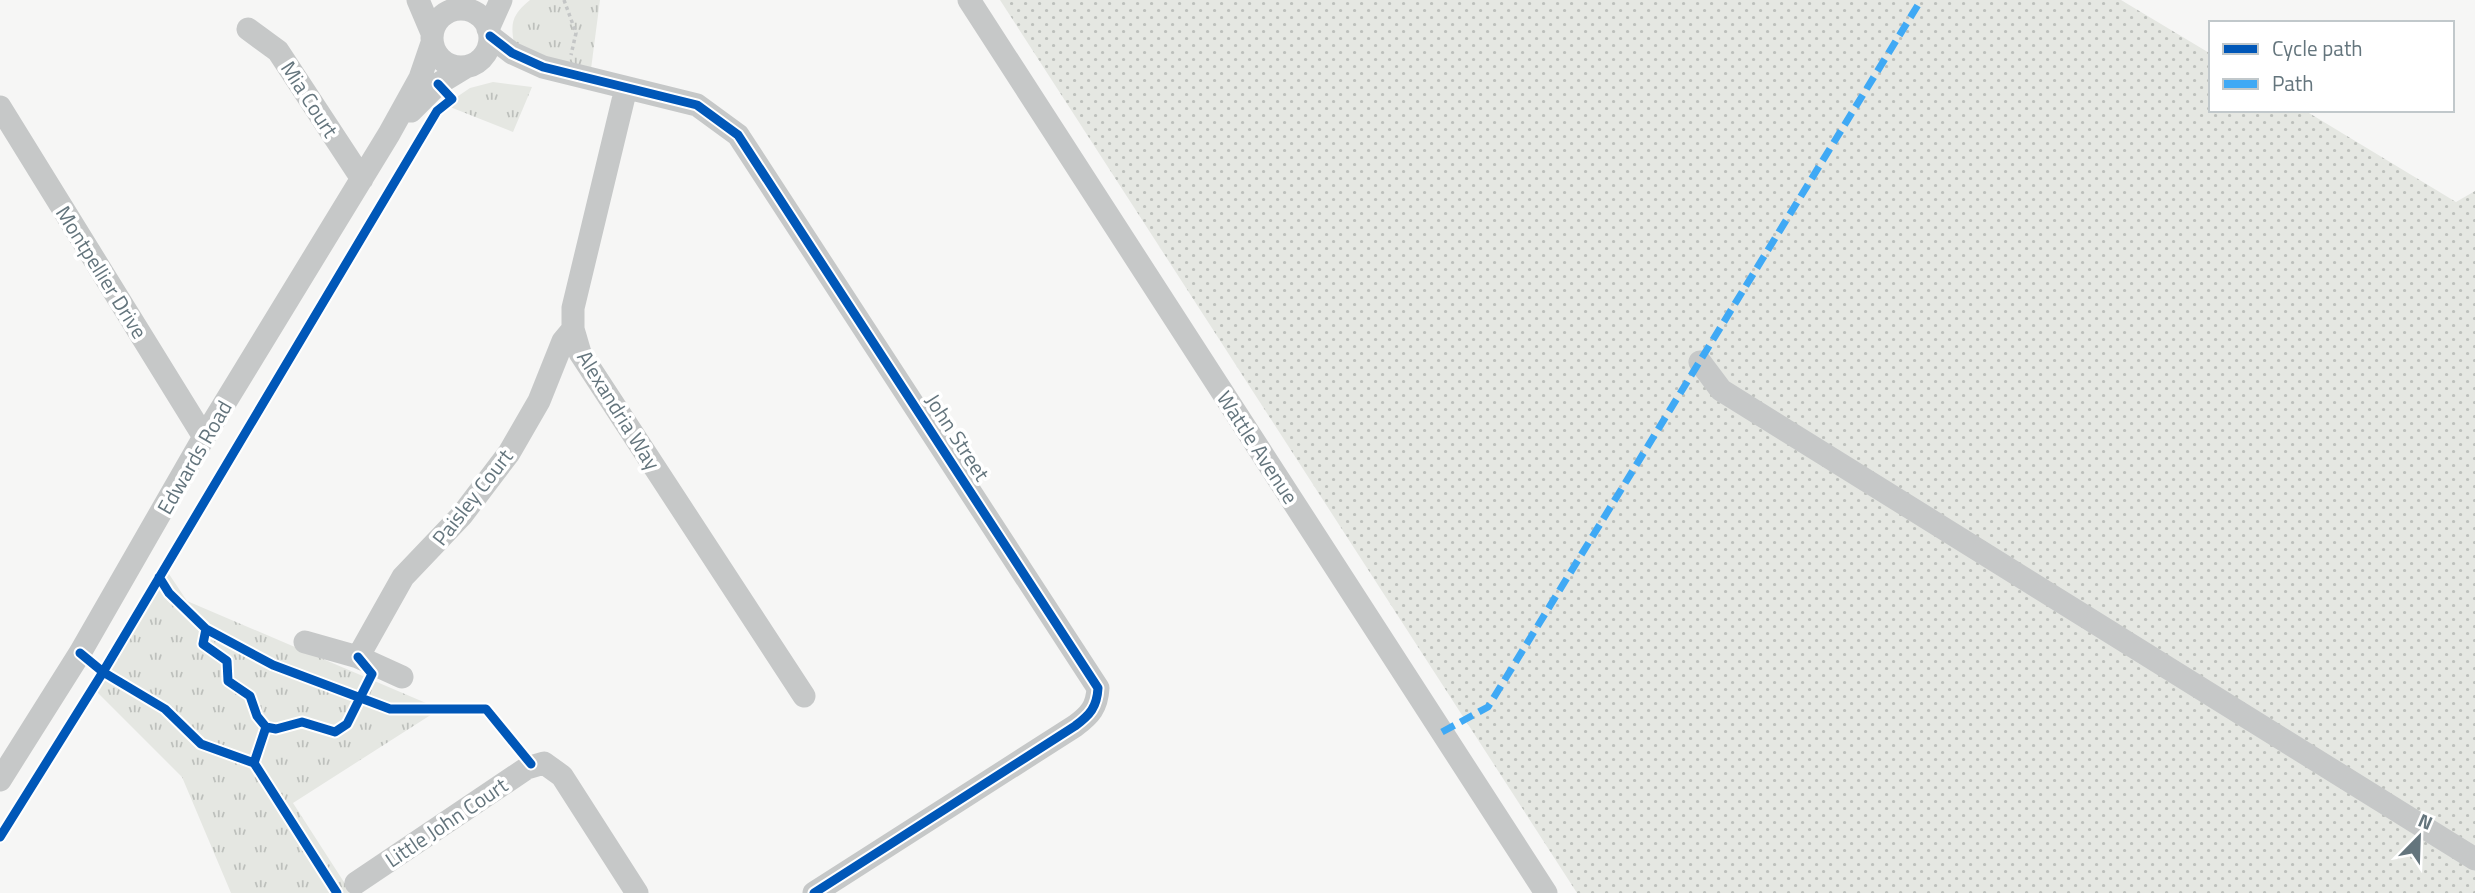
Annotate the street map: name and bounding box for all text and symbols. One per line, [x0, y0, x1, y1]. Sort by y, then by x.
legend [2209, 21, 2454, 112]
text: Cycle path [2272, 32, 2363, 64]
street label: Mia Court [273, 54, 347, 144]
text: Path [2272, 67, 2314, 99]
street label: Montpellier Drive [48, 199, 156, 345]
street label: Alexandria Way [569, 344, 669, 476]
street label: Wattle Avenue [1209, 384, 1307, 510]
street label: John Street [918, 387, 999, 487]
street label: Edwards Road [148, 394, 240, 520]
street label: Paisley Court [424, 441, 521, 552]
street label: Little John Court [378, 769, 514, 875]
north arrow [2384, 802, 2454, 872]
text: N [2414, 805, 2438, 837]

